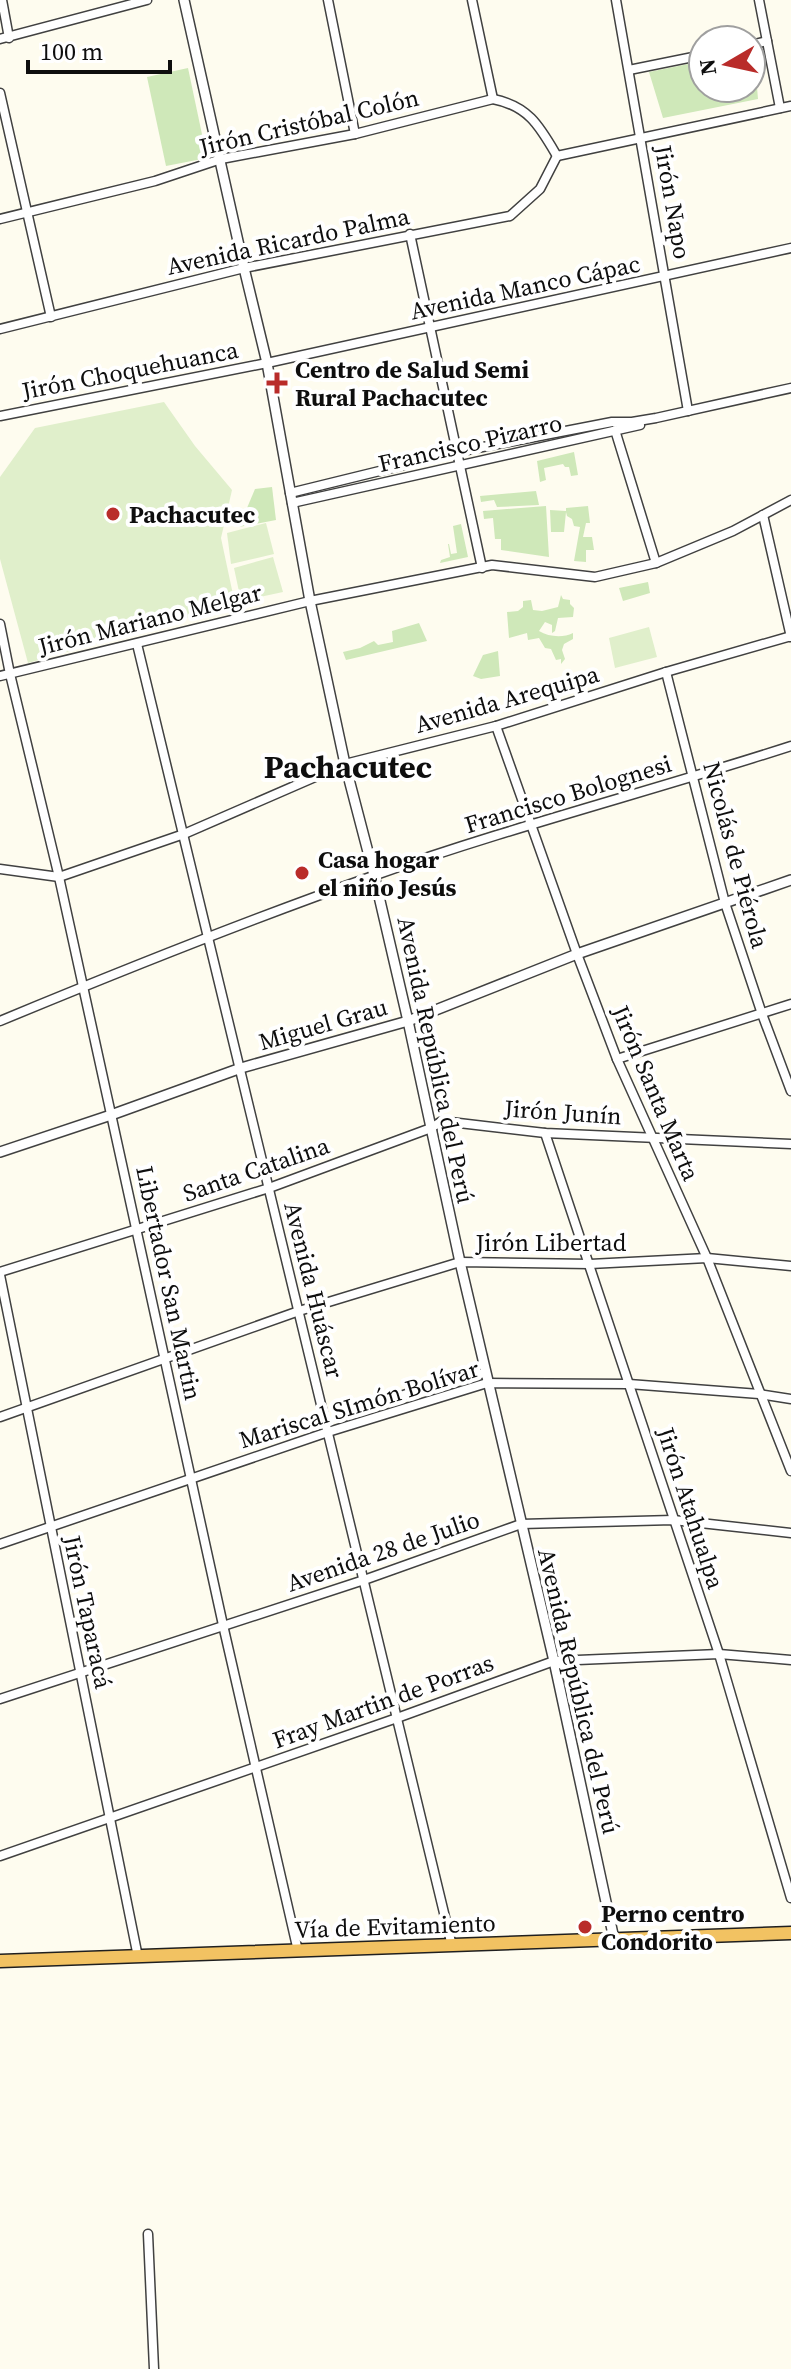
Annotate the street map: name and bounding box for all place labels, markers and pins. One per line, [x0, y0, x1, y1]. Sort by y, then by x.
place label: Centro de Salud Semi Rural Pachacutec [295, 353, 530, 414]
marker: Centro de Salud Semi Rural Pachacutec [266, 372, 288, 394]
place label: Pachacutec [129, 498, 255, 531]
marker: Pachacutec [104, 505, 122, 523]
place label: Casa hogar el niño Jesús [318, 843, 457, 904]
marker: Casa hogar el niño Jesús [293, 864, 311, 882]
place label: Perno centro Condorito [601, 1897, 745, 1958]
marker: Perno centro Condorito [576, 1918, 594, 1936]

